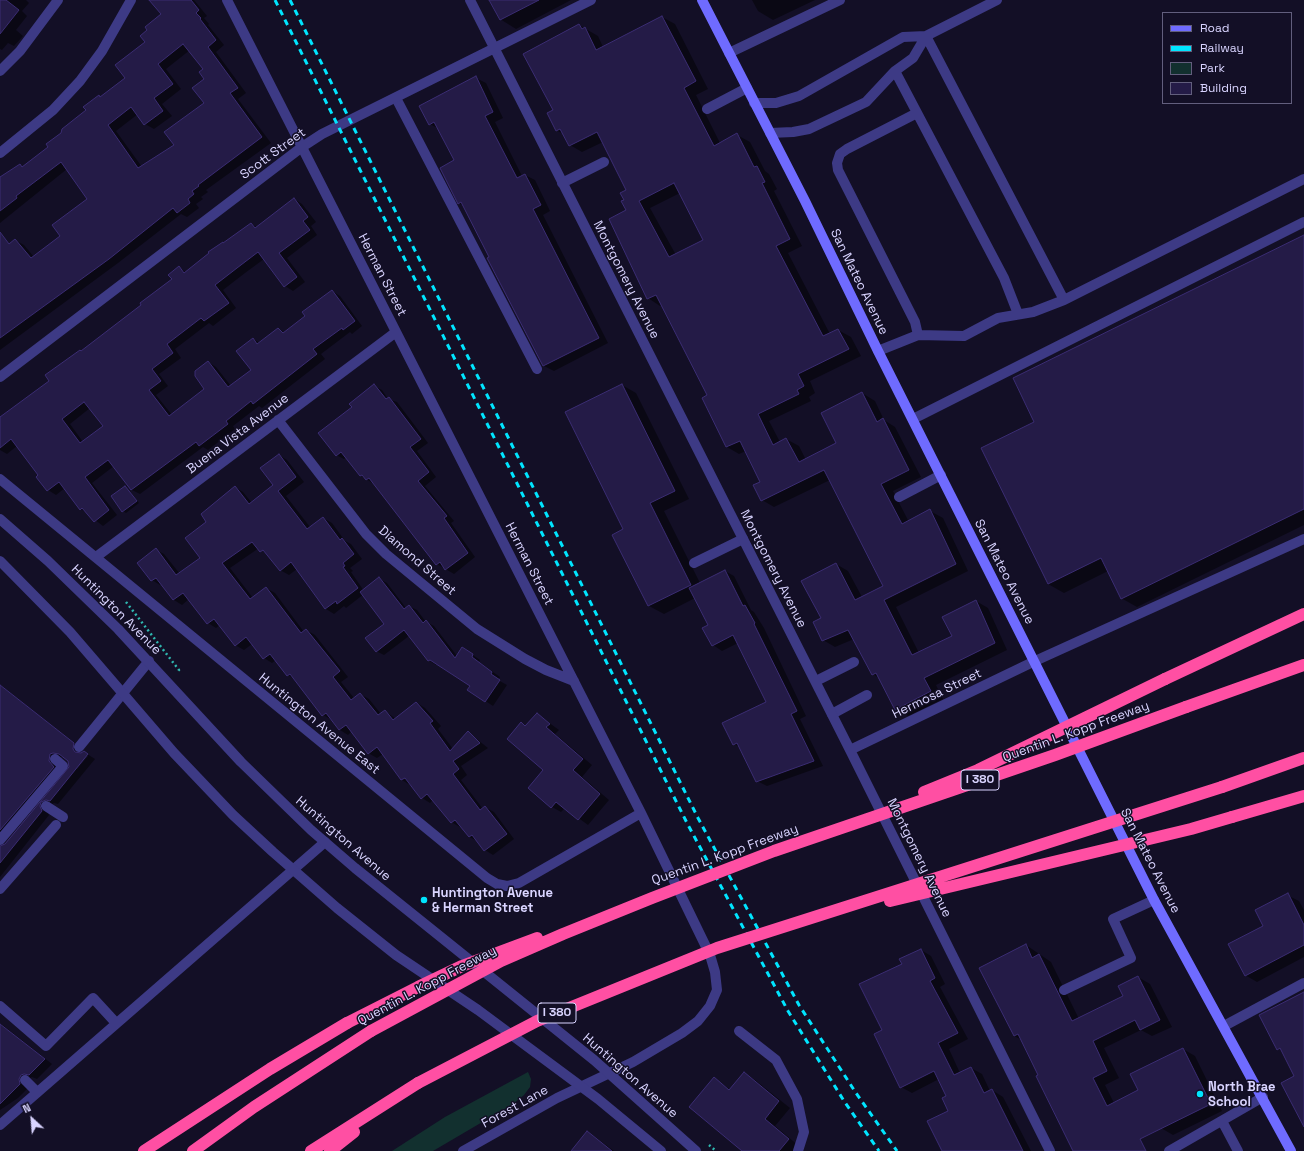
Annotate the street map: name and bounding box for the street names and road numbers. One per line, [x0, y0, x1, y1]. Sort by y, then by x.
street label: Scott Street [237, 125, 309, 183]
street label: Montgomery Avenue [590, 218, 662, 342]
street label: San Mateo Avenue [827, 227, 891, 337]
street label: Herman Street [354, 231, 410, 319]
street label: Buena Vista Avenue [184, 391, 292, 477]
street label: Montgomery Avenue [737, 507, 809, 631]
street label: San Mateo Avenue [971, 517, 1037, 627]
street label: Herman Street [501, 520, 557, 608]
street label: Diamond Street [375, 523, 459, 599]
street label: Huntington Avenue [68, 562, 164, 658]
street label: Hermosa Street [890, 666, 984, 722]
street label: Huntington Avenue East [255, 670, 383, 778]
street label: Quentin L. Kopp Freeway [1001, 698, 1151, 766]
road number: I 380 [961, 770, 999, 790]
street label: Huntington Avenue [292, 794, 394, 884]
street label: Montgomery Avenue [883, 796, 955, 920]
street label: San Mateo Avenue [1117, 806, 1183, 916]
street label: Quentin L. Kopp Freeway [650, 821, 800, 889]
street label: Quentin L. Kopp Freeway [355, 943, 499, 1029]
road number: I 380 [538, 1003, 576, 1023]
street label: Huntington Avenue [579, 1031, 681, 1121]
street label: Forest Lane [479, 1082, 551, 1132]

